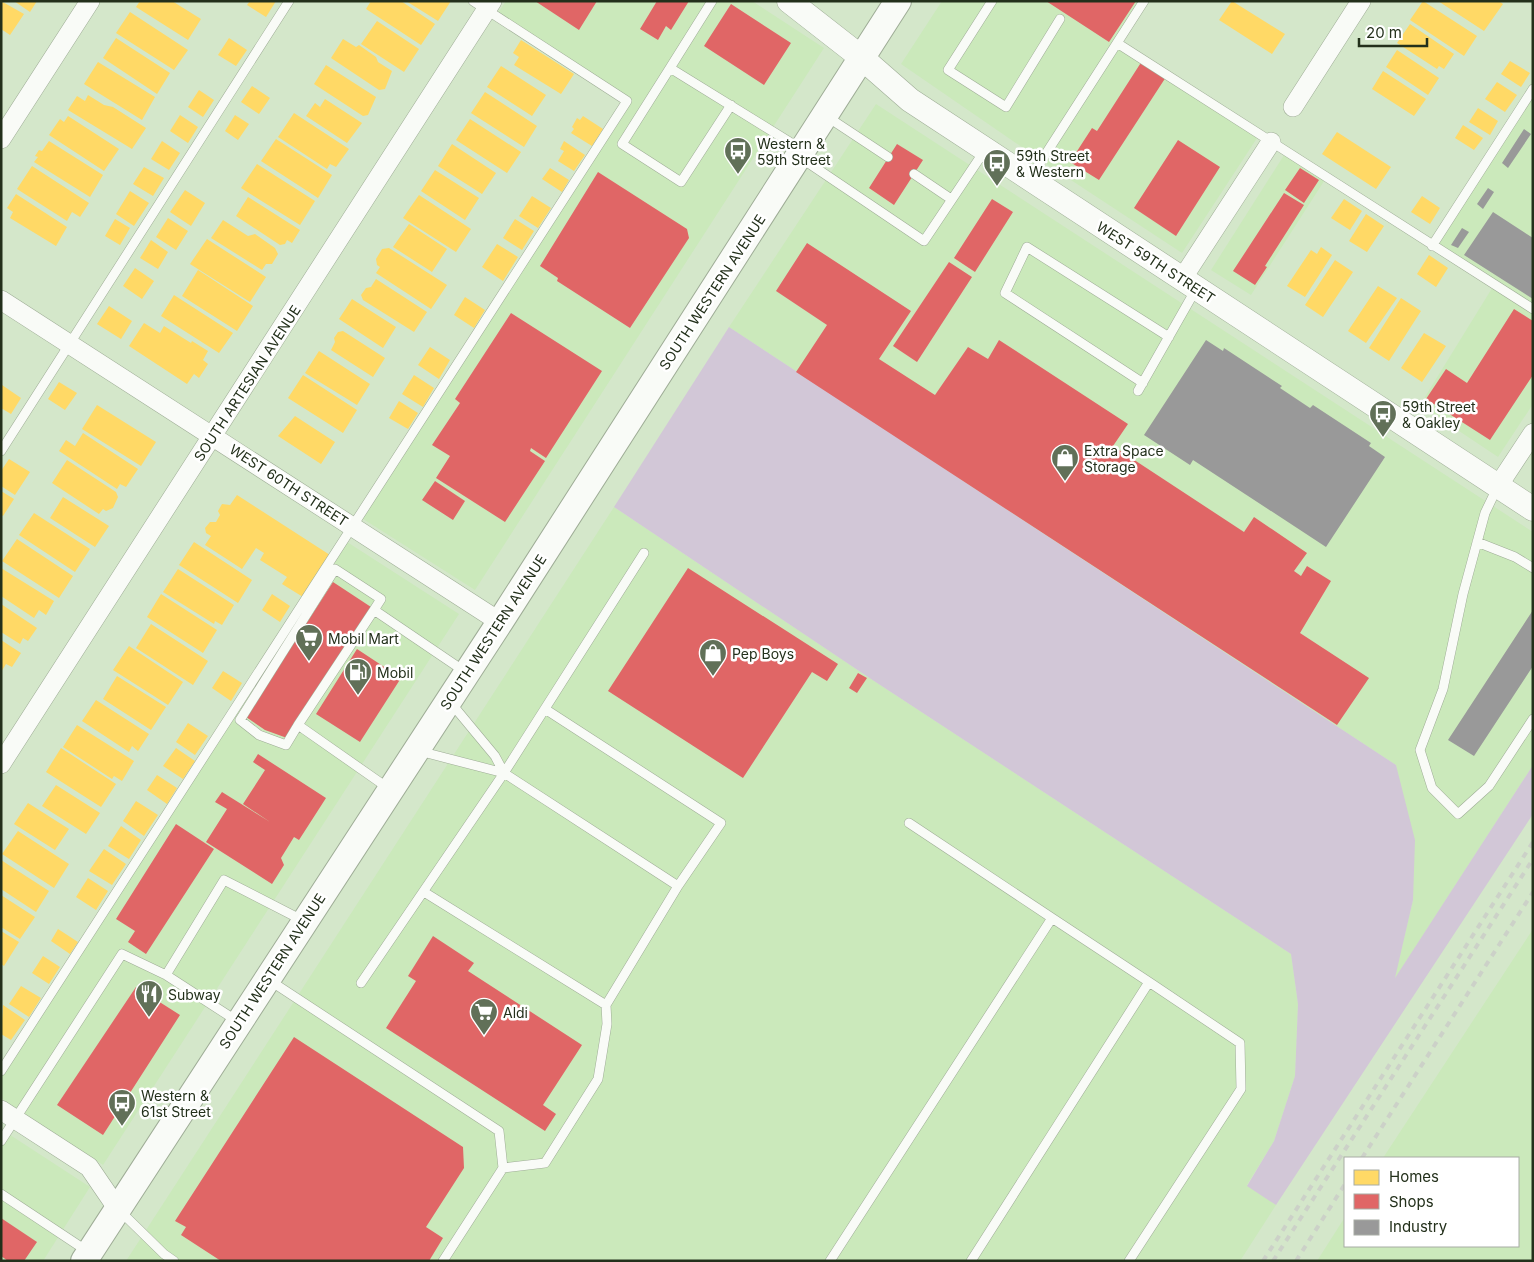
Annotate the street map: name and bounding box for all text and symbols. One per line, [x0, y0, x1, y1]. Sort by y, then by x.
scale bar [1359, 15, 1426, 47]
text: 20 m [1366, 23, 1402, 42]
place label: Western & 59th Street [757, 135, 831, 168]
bus stop icon: Western & 59th Street [723, 136, 753, 175]
place label: 59th Street & Western [1016, 147, 1090, 180]
bus stop icon: 59th Street & Western [982, 148, 1012, 187]
street label: SOUTH WESTERN AVENUE [655, 211, 769, 373]
street label: WEST 59TH STREET [1094, 217, 1218, 307]
street label: SOUTH ARTESIAN AVENUE [190, 302, 304, 464]
place label: 59th Street & Oakley [1402, 398, 1476, 431]
bus stop icon: 59th Street & Oakley [1368, 399, 1398, 438]
street label: WEST 60TH STREET [227, 440, 351, 530]
place label: Extra Space Storage [1084, 442, 1164, 475]
shop icon: Extra Space Storage [1050, 443, 1080, 482]
street label: SOUTH WESTERN AVENUE [436, 551, 550, 713]
supermarket icon: Mobil Mart [294, 623, 324, 662]
place label: Mobil Mart [328, 630, 399, 647]
shop icon: Pep Boys [698, 638, 728, 677]
place label: Pep Boys [732, 645, 794, 662]
fuel station icon: Mobil [343, 657, 373, 696]
place label: Mobil [377, 664, 413, 681]
street label: SOUTH WESTERN AVENUE [215, 890, 329, 1052]
restaurant icon: Subway [134, 979, 164, 1018]
place label: Subway [168, 986, 221, 1003]
supermarket icon: Aldi [469, 997, 499, 1036]
place label: Aldi [503, 1004, 528, 1021]
place label: Western & 61st Street [141, 1087, 211, 1120]
bus stop icon: Western & 61st Street [107, 1088, 137, 1127]
legend [1344, 1157, 1519, 1247]
text: Homes [1389, 1167, 1439, 1186]
text: Shops [1389, 1192, 1434, 1211]
text: Industry [1389, 1217, 1448, 1236]

